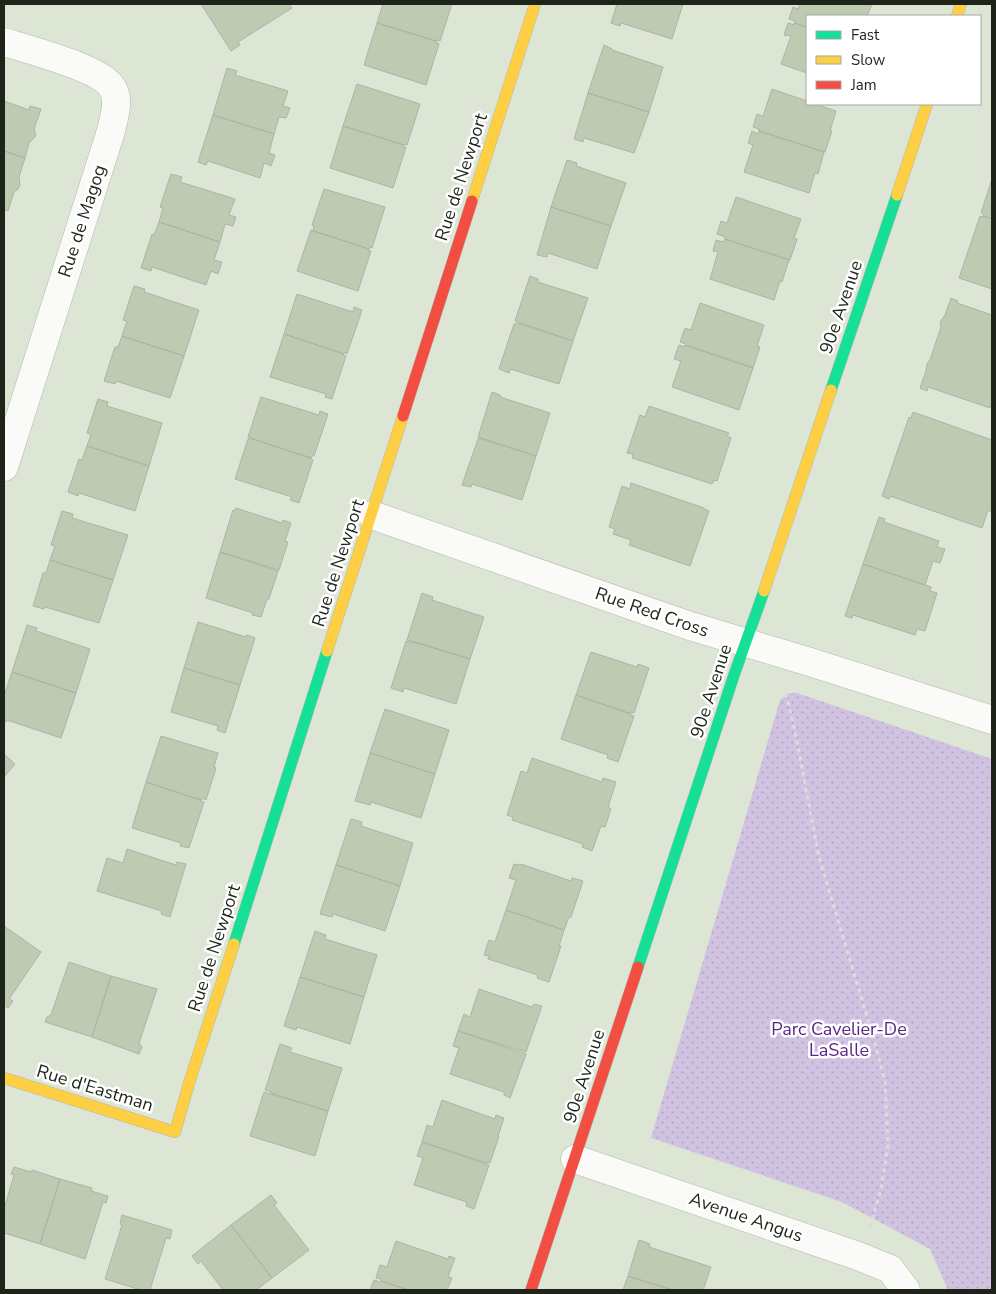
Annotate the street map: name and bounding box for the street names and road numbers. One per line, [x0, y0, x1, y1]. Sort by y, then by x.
street label: Rue de Newport [429, 110, 493, 244]
street label: Rue de Magog [52, 162, 112, 280]
street label: 90e Avenue [814, 257, 868, 357]
street label: Rue de Newport [306, 496, 370, 630]
street label: Rue Red Cross [592, 581, 712, 643]
street label: 90e Avenue [685, 641, 737, 741]
street label: Rue de Newport [182, 881, 246, 1015]
street label: 90e Avenue [558, 1026, 610, 1126]
street label: Rue d'Eastman [34, 1059, 156, 1117]
street label: Avenue Angus [686, 1186, 806, 1248]

